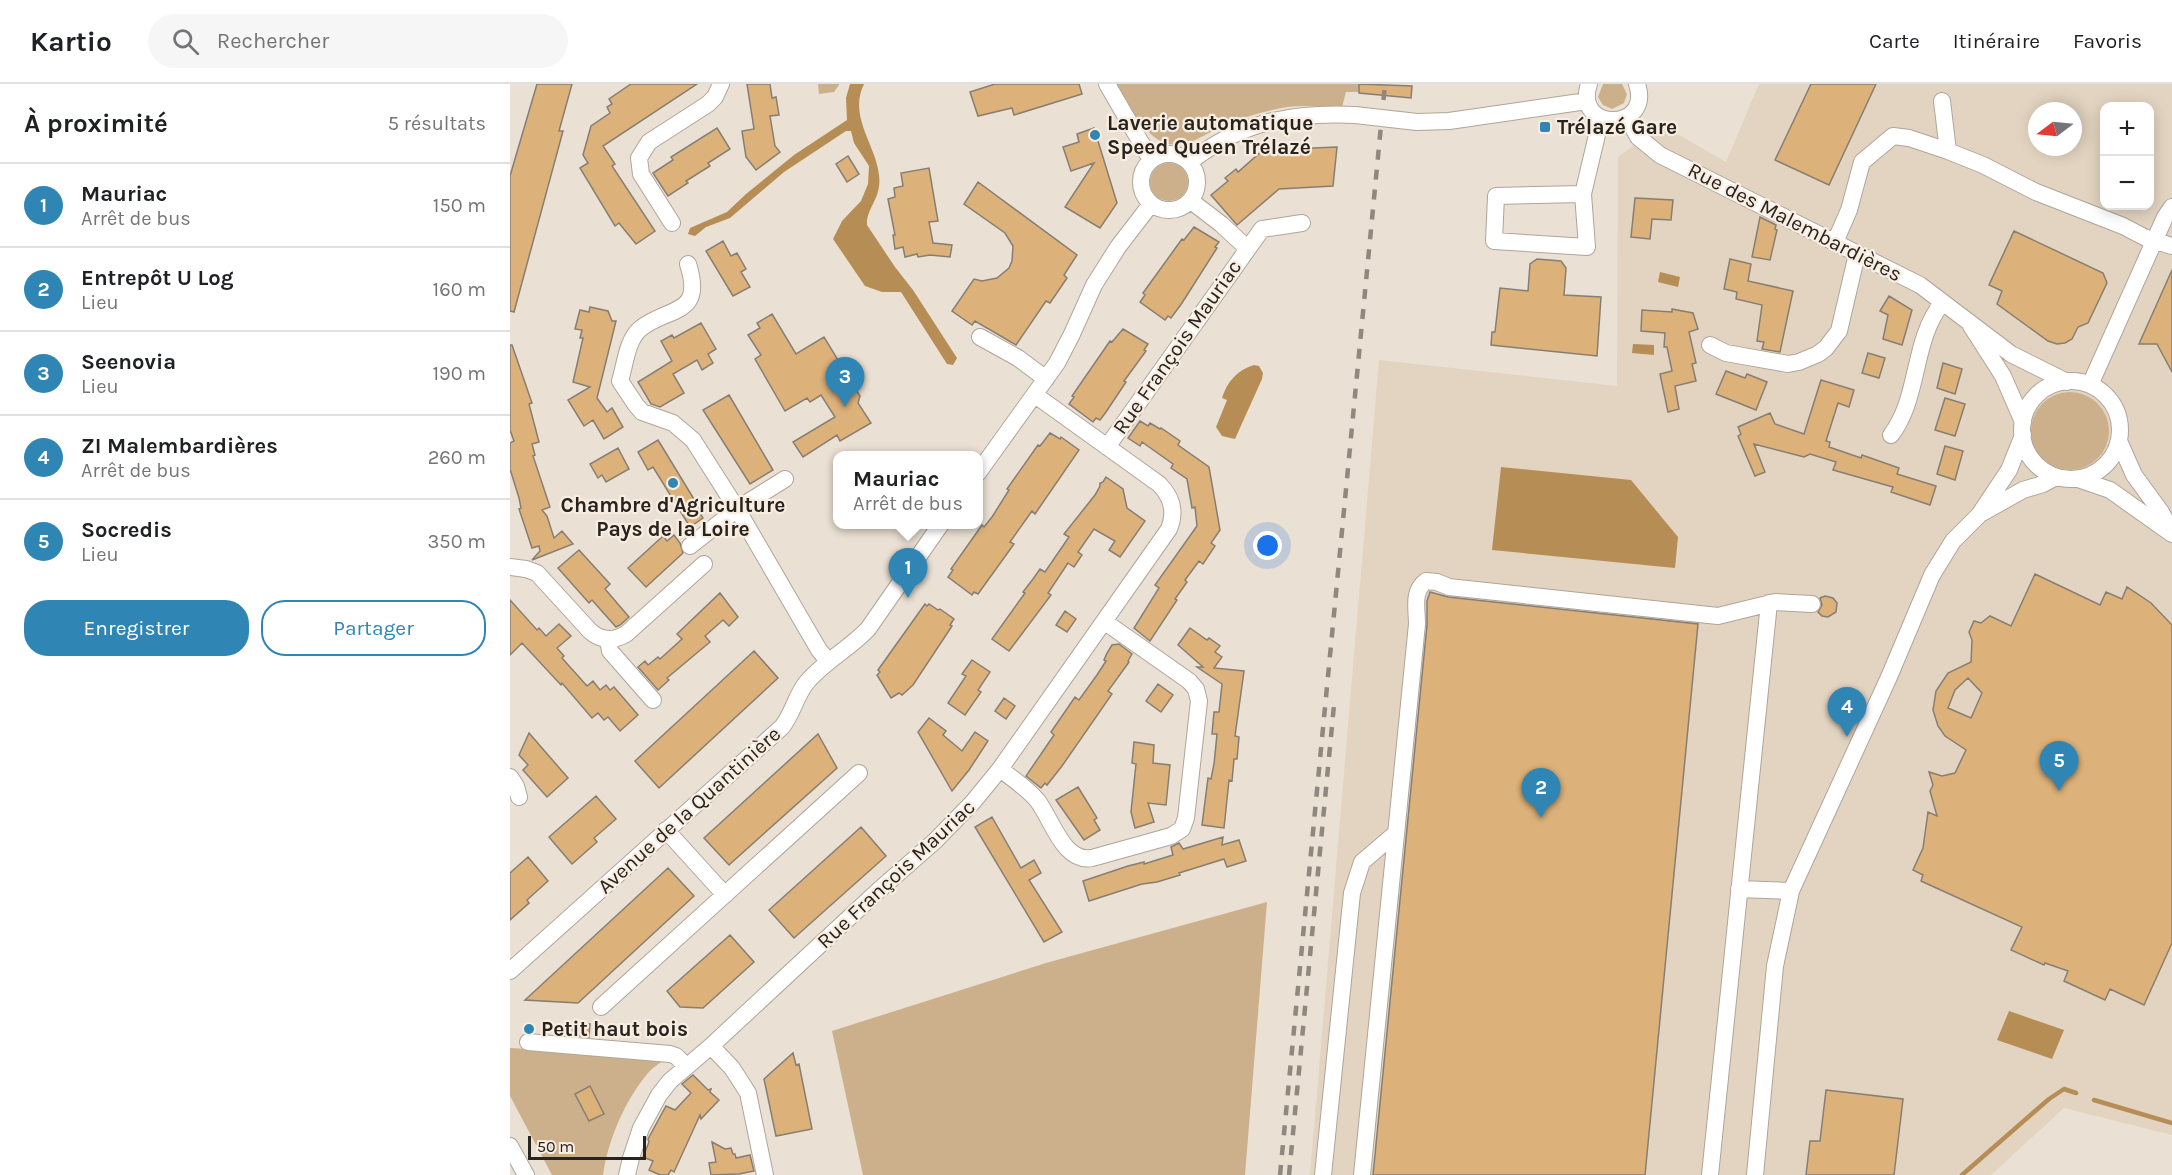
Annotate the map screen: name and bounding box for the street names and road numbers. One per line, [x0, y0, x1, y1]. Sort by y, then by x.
street label: Rue des Malembardières [1684, 158, 1906, 286]
street label: Rue François Mauriac [1108, 255, 1246, 439]
street label: Avenue de la Quantinière [593, 722, 785, 898]
street label: Rue François Mauriac [812, 795, 980, 953]

